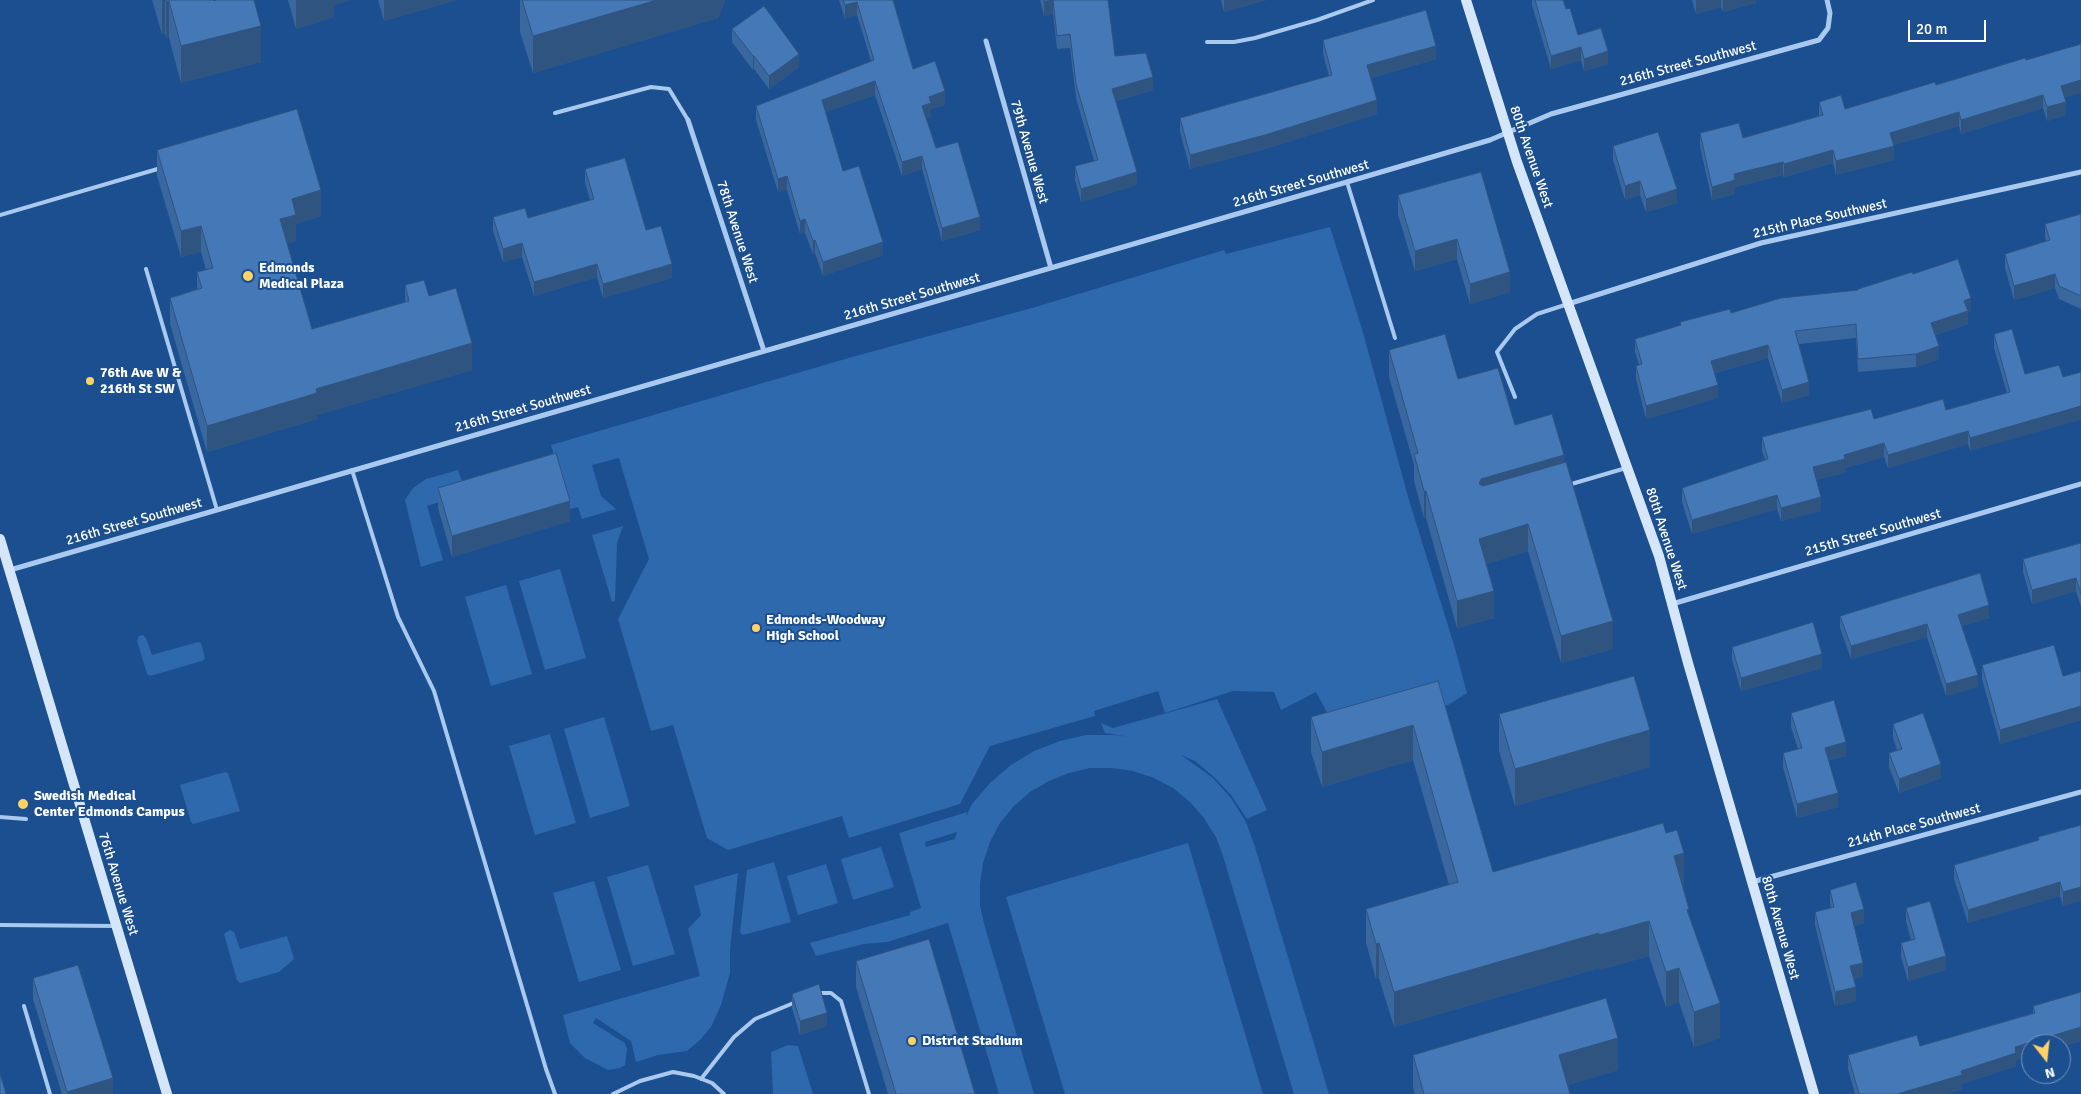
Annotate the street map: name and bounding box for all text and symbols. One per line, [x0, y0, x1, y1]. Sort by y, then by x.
scale bar [1911, 10, 1988, 42]
text: 20 m [1916, 20, 1947, 38]
street label: 216th Street Southwest [1618, 38, 1758, 90]
street label: 79th Avenue West [1006, 98, 1052, 206]
street label: 80th Avenue West [1506, 104, 1556, 210]
street label: 216th Street Southwest [1231, 157, 1371, 211]
street label: 78th Avenue West [712, 179, 762, 285]
street label: 215th Place Southwest [1751, 195, 1889, 243]
place label: Edmonds Medical Plaza [259, 260, 344, 292]
marker: Edmonds Medical Plaza [241, 269, 255, 283]
street label: 216th Street Southwest [842, 270, 982, 324]
place label: 76th Ave W & 216th St SW [100, 365, 181, 398]
marker: 76th Ave W & 216th St SW [84, 375, 96, 387]
street label: 216th Street Southwest [453, 382, 593, 436]
street label: 80th Avenue West [1641, 486, 1691, 592]
street label: 216th Street Southwest [64, 495, 204, 549]
street label: 215th Street Southwest [1803, 506, 1943, 560]
place label: Edmonds-Woodway High School [766, 612, 885, 644]
marker: Edmonds-Woodway High School [750, 622, 762, 634]
place label: Swedish Medical Center Edmonds Campus [34, 788, 185, 820]
marker: Swedish Medical Center Edmonds Campus [16, 797, 30, 811]
street label: 214th Place Southwest [1846, 800, 1982, 852]
street label: 76th Avenue West [94, 830, 142, 938]
street label: 80th Avenue West [1757, 874, 1803, 982]
place label: District Stadium [922, 1033, 1023, 1049]
north arrow [2021, 1034, 2071, 1084]
marker: District Stadium [906, 1035, 918, 1047]
text: N [2043, 1063, 2057, 1082]

